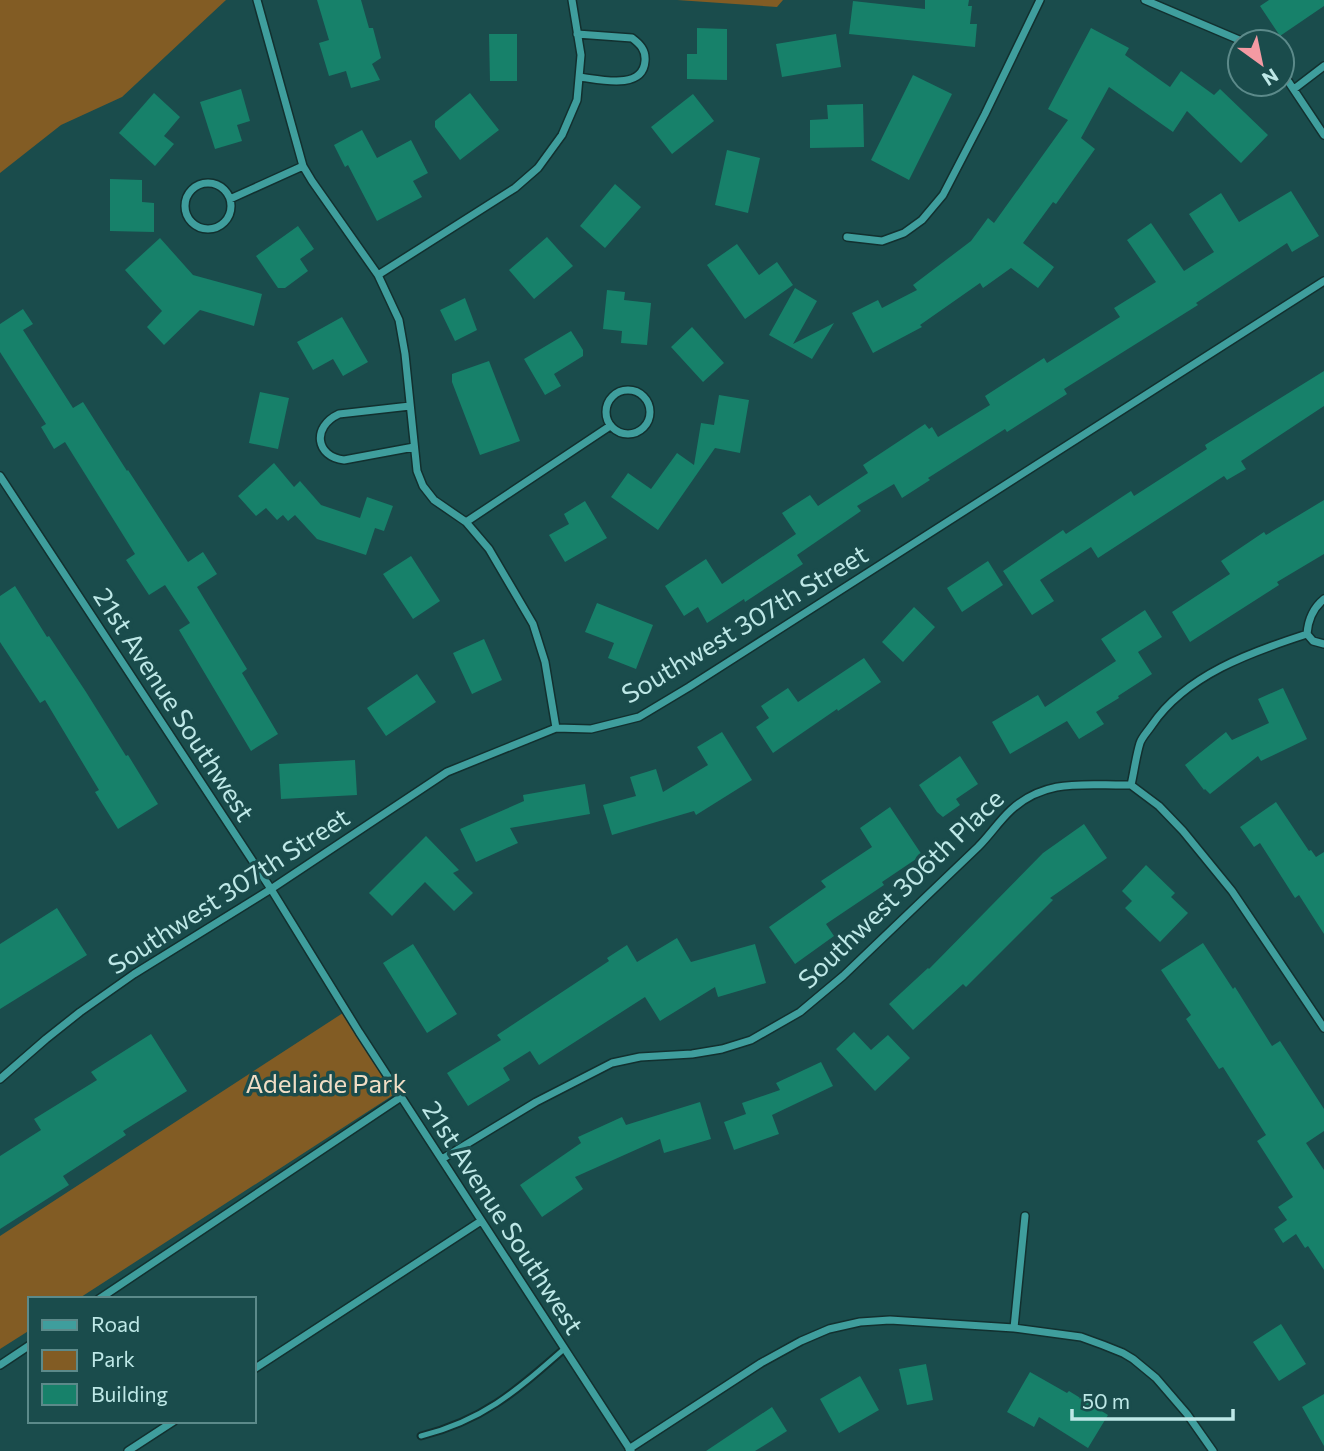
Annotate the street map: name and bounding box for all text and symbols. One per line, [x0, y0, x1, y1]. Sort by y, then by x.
north arrow [1226, 28, 1296, 98]
text: N [1258, 64, 1283, 91]
street label: Southwest 307th Street [615, 537, 873, 709]
street label: 21st Avenue Southwest [88, 582, 262, 826]
street label: Southwest 306th Place [791, 782, 1009, 994]
street label: Southwest 307th Street [102, 800, 354, 980]
park label: Adelaide Park [245, 1067, 407, 1098]
street label: 21st Avenue Southwest [417, 1095, 591, 1339]
legend [28, 1297, 256, 1423]
text: Road [91, 1311, 140, 1336]
text: Park [91, 1346, 135, 1371]
scale bar [1072, 1378, 1233, 1422]
text: Building [91, 1381, 168, 1406]
text: 50 m [1082, 1388, 1130, 1413]

